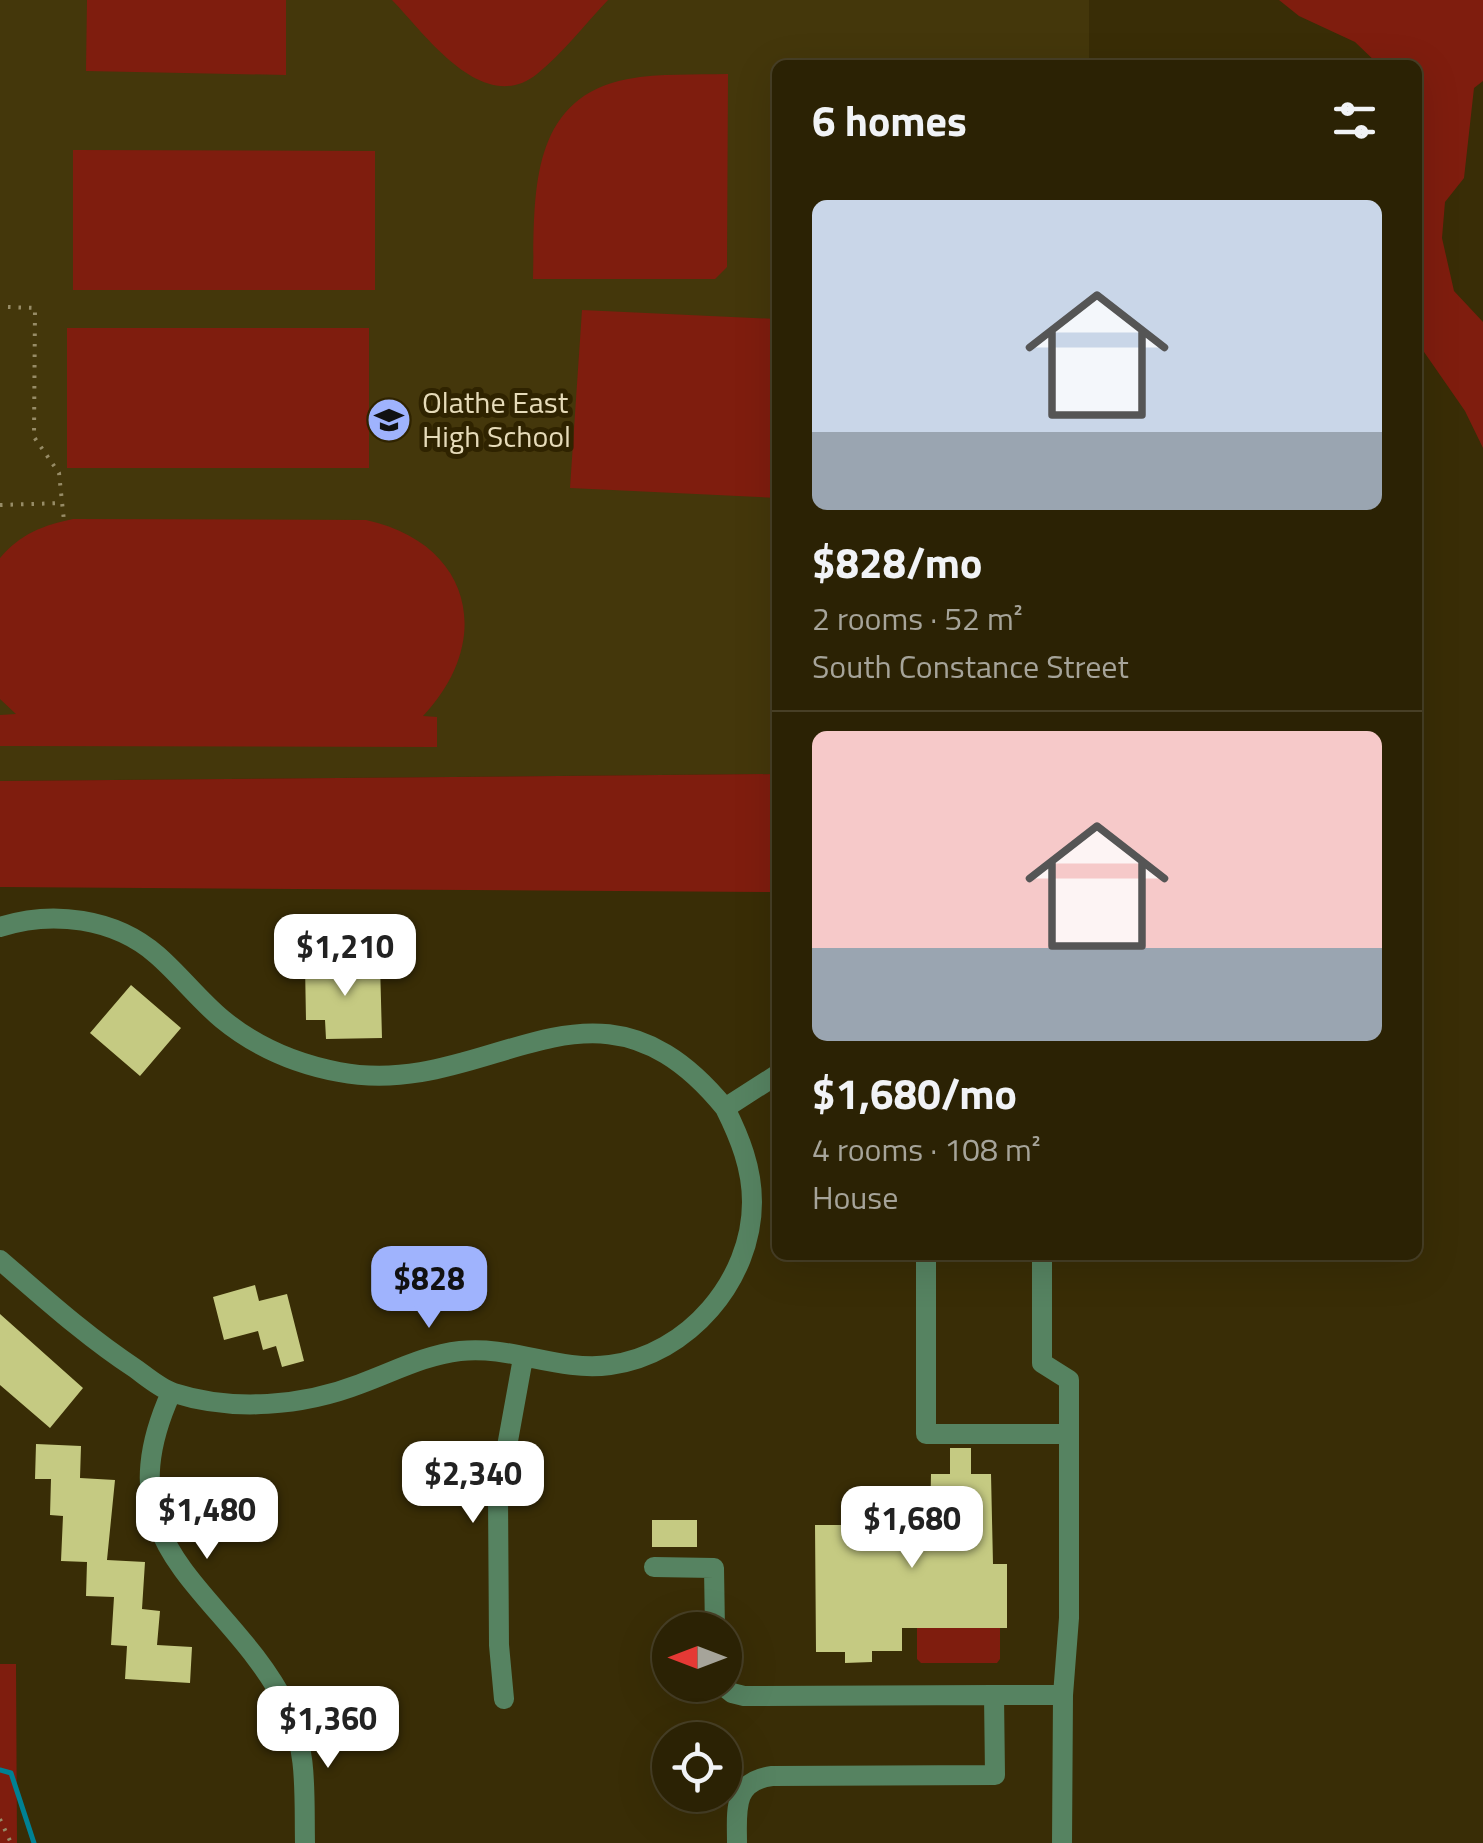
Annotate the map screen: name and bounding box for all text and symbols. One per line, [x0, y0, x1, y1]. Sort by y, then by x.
text: 6 homes [812, 88, 967, 152]
icon: filters [1327, 93, 1382, 148]
icon: home [1007, 265, 1187, 445]
place label: Olathe East High School [422, 379, 571, 459]
school or university icon: Olathe East High School [366, 397, 412, 443]
text: $828/mo [812, 530, 982, 594]
text: 2 rooms · 52 m² [812, 594, 1023, 642]
text: South Constance Street [812, 642, 1129, 690]
icon: home [1007, 796, 1187, 976]
pin: $1,210 [264, 914, 426, 999]
text: $1,210 [296, 922, 394, 970]
text: $1,680/mo [812, 1061, 1017, 1125]
text: 4 rooms · 108 m² [812, 1125, 1041, 1173]
text: House [812, 1173, 898, 1221]
pin: $828 [370, 1246, 488, 1331]
text: $828 [393, 1254, 465, 1302]
pin: $2,340 [392, 1441, 554, 1526]
text: $2,340 [424, 1449, 522, 1497]
pin: $1,480 [126, 1477, 288, 1562]
text: $1,480 [158, 1485, 256, 1533]
pin: $1,680 [831, 1486, 993, 1571]
text: $1,680 [863, 1494, 961, 1542]
north arrow [652, 1612, 742, 1702]
map controls [652, 1612, 742, 1812]
pin: $1,360 [247, 1686, 409, 1771]
text: $1,360 [279, 1694, 377, 1742]
button: locate [652, 1722, 742, 1812]

